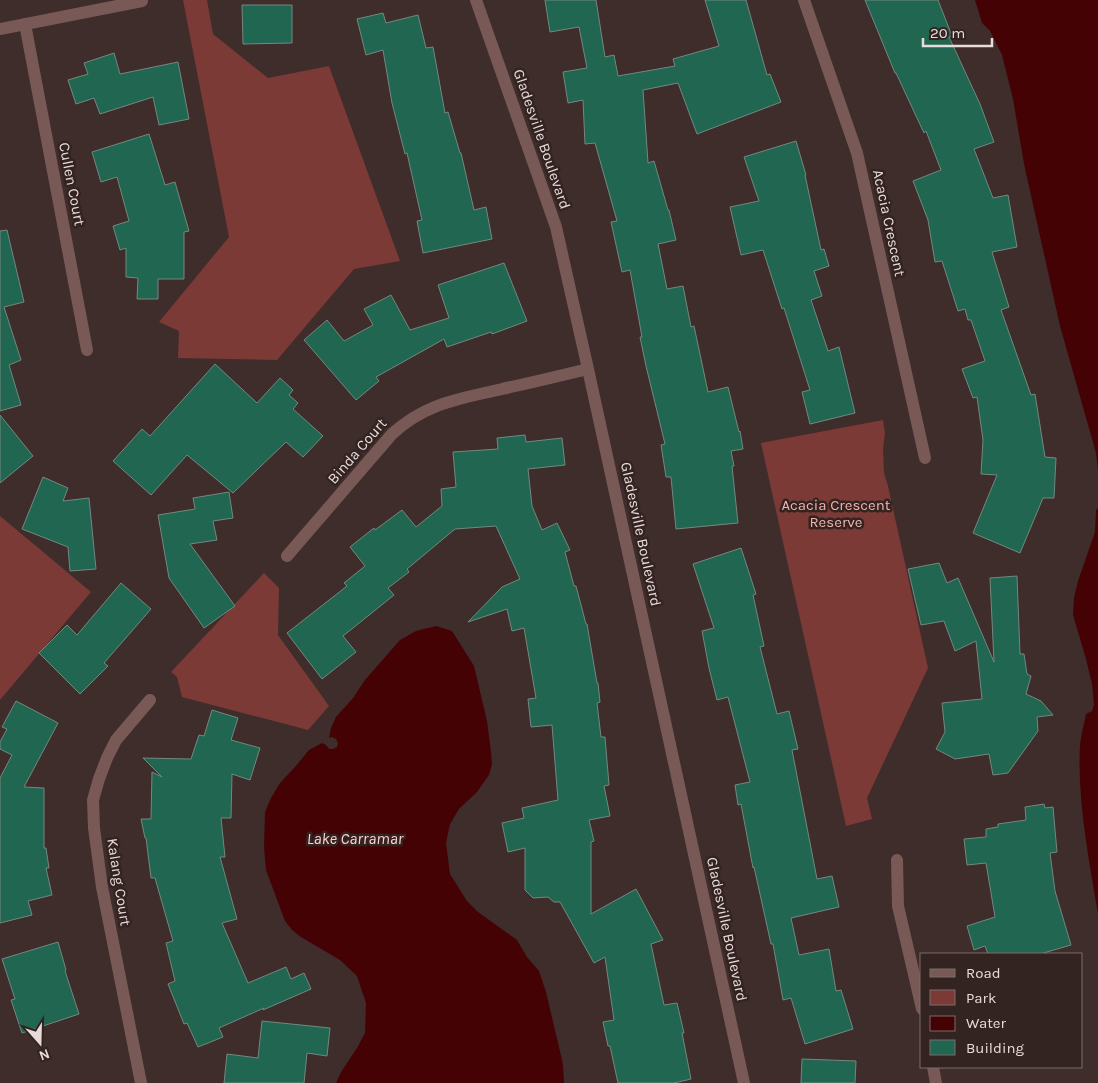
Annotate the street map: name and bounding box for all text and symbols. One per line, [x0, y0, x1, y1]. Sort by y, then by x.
scale bar [923, 15, 992, 47]
text: 20 m [930, 24, 965, 42]
street label: Gladesville Boulevard [510, 67, 574, 211]
street label: Cullen Court [55, 141, 89, 228]
street label: Acacia Crescent [869, 168, 909, 279]
street label: Binda Court [324, 414, 391, 488]
street label: Gladesville Boulevard [617, 460, 665, 608]
park label: Acacia Crescent Reserve [782, 496, 891, 531]
water label: Lake Carramar [307, 829, 404, 848]
street label: Kalang Court [103, 837, 135, 927]
street label: Gladesville Boulevard [703, 855, 751, 1003]
legend [920, 953, 1083, 1068]
text: Road [966, 964, 1001, 982]
text: Park [966, 989, 996, 1007]
text: Water [966, 1014, 1007, 1032]
north arrow [15, 1018, 65, 1068]
text: Building [966, 1039, 1024, 1057]
text: N [37, 1045, 52, 1064]

